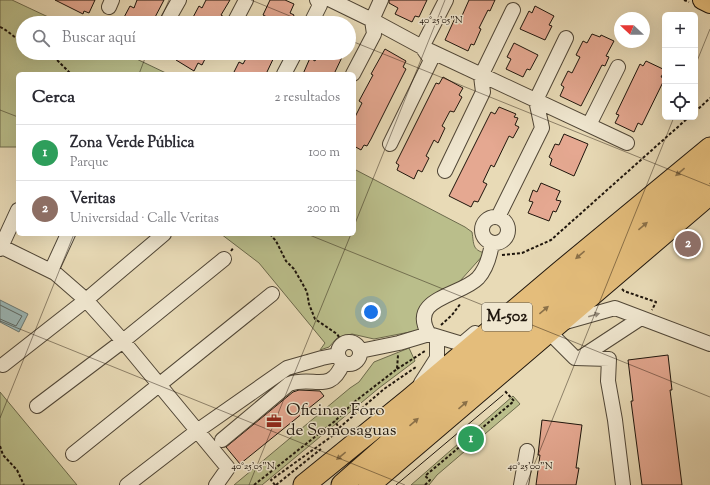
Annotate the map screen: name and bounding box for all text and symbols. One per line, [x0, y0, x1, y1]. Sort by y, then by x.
north arrow [614, 12, 650, 48]
map controls [662, 12, 698, 120]
button: + [662, 12, 698, 48]
text: 40°25'05"N [419, 13, 463, 28]
search box [16, 16, 356, 60]
icon: search [30, 27, 52, 49]
text: Buscar aquí [62, 28, 136, 49]
button: − [662, 48, 698, 84]
button: locate [662, 84, 698, 120]
text: Cerca [32, 86, 75, 110]
text: 2 resultados [274, 89, 340, 107]
text: Zona Verde Pública [70, 133, 194, 154]
text: 1 [43, 144, 47, 162]
text: 100 m [308, 144, 340, 162]
text: Parque [70, 154, 109, 172]
one-way arrow [675, 168, 685, 177]
text: Veritas [70, 189, 115, 210]
text: 2 [42, 200, 48, 218]
text: 200 m [307, 200, 340, 218]
text: Universidad · Calle Veritas [70, 210, 219, 228]
one-way arrow [638, 221, 648, 231]
pin: 2 [675, 229, 701, 259]
one-way arrow [574, 251, 585, 260]
your location [361, 302, 381, 322]
road number: M-502 [482, 303, 532, 331]
one-way arrow [538, 305, 549, 314]
one-way arrow [587, 311, 600, 317]
place label: Oficinas Foro de Somosaguas [286, 399, 397, 443]
one-way arrow [458, 401, 468, 410]
office icon: Oficinas Foro de Somosaguas [265, 412, 283, 430]
one-way arrow [408, 418, 419, 427]
pin: 1 [458, 424, 484, 454]
one-way arrow [335, 451, 346, 460]
text: 40°25'05"N [231, 459, 275, 474]
text: 40°25'00"N [507, 459, 553, 474]

